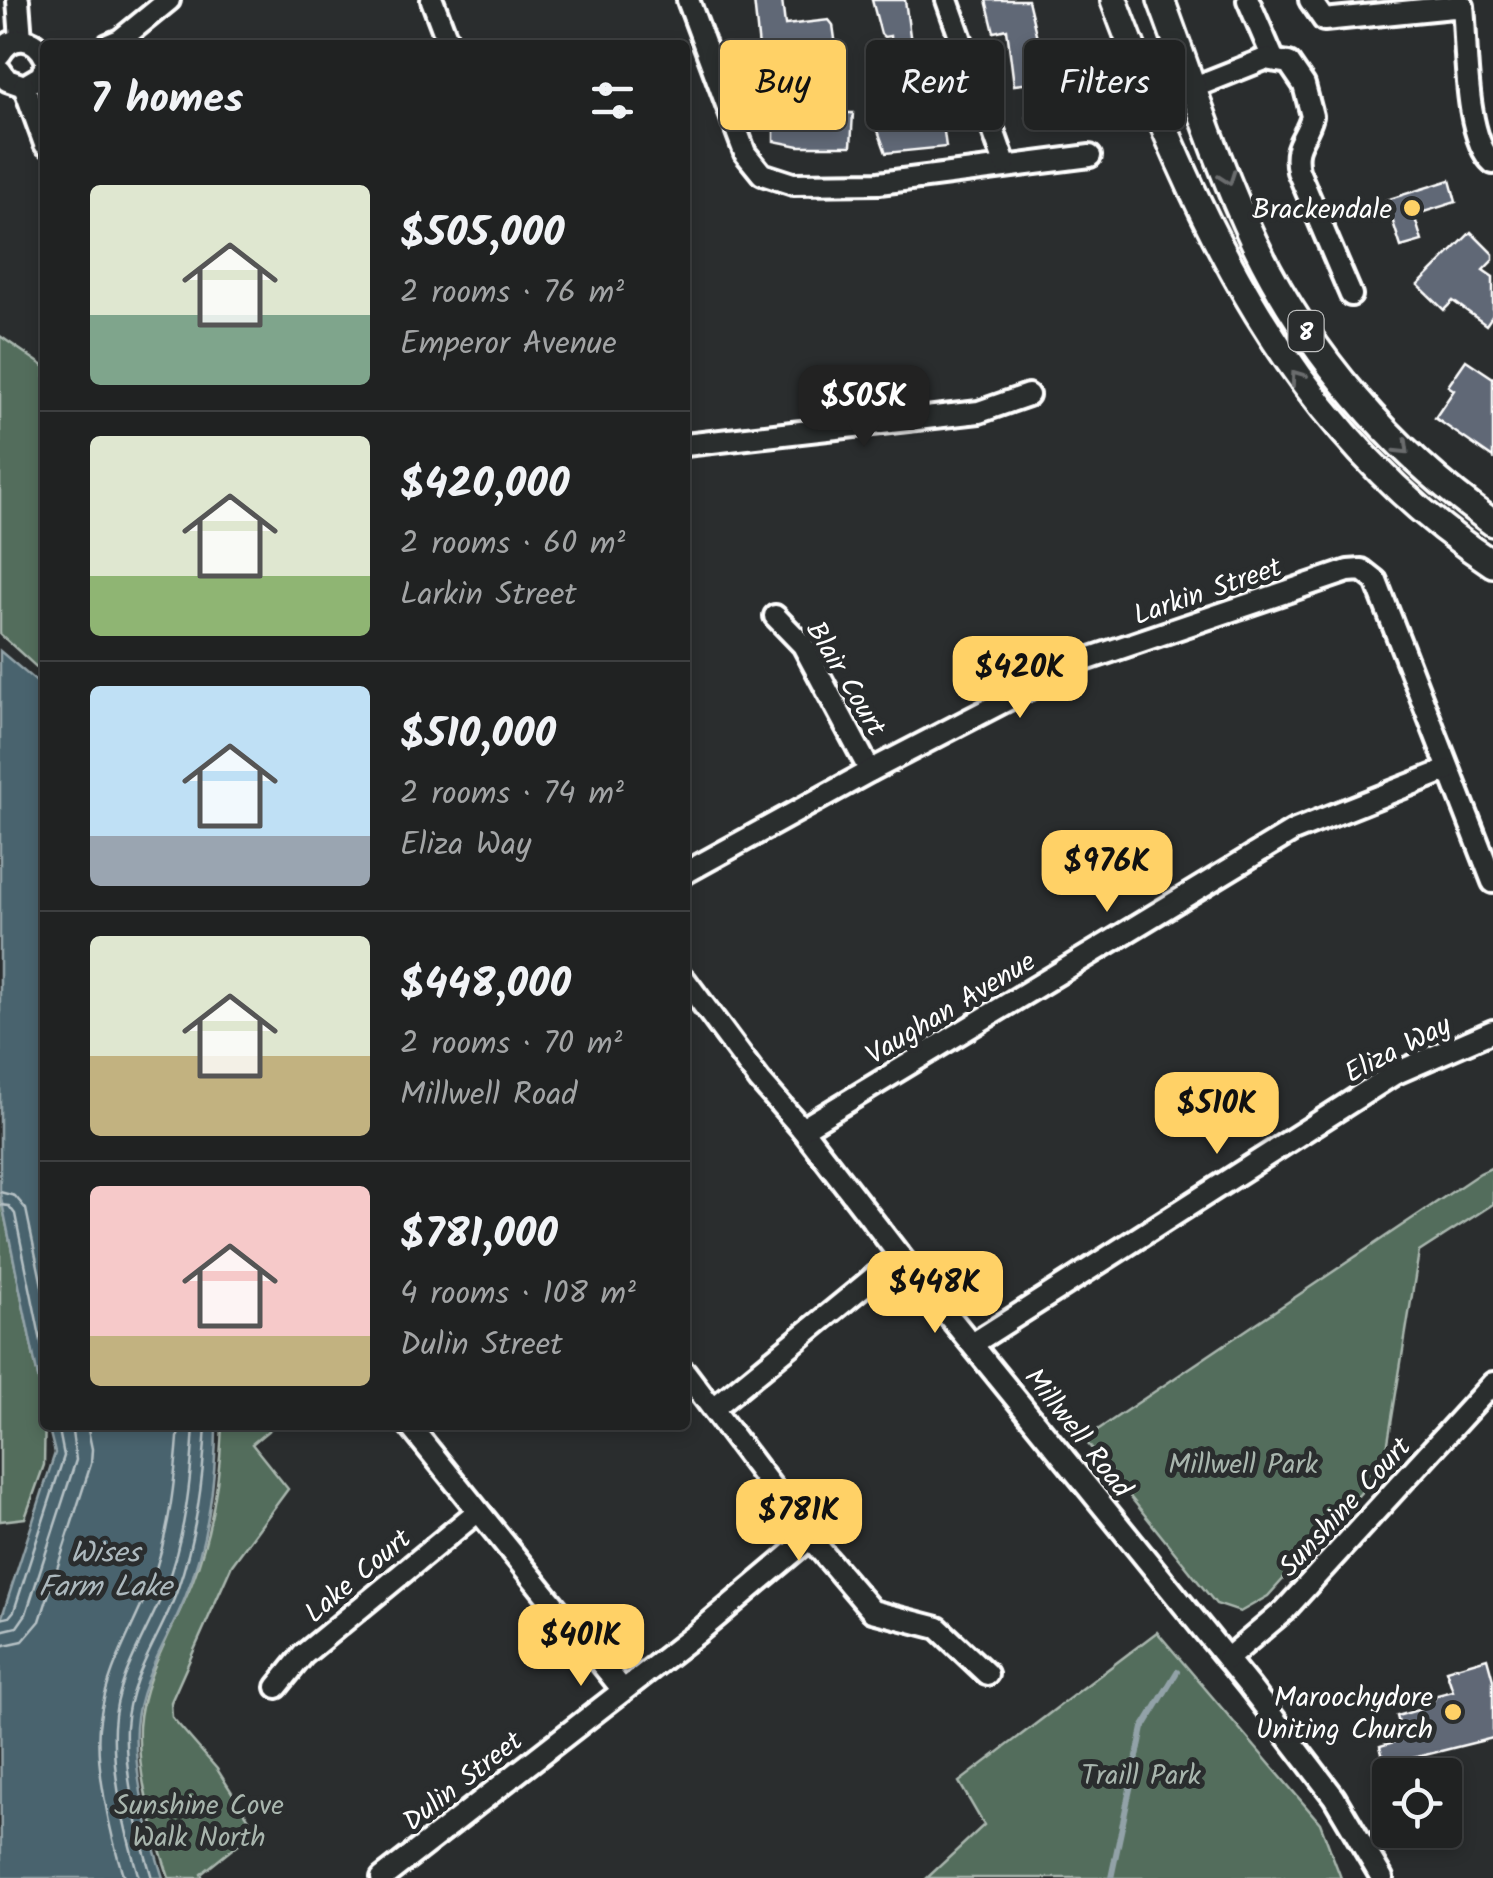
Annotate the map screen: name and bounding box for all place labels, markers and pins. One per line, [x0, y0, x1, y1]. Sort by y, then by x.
place label: Brackendale [1252, 188, 1392, 233]
marker: Brackendale [1401, 197, 1423, 219]
pin: $505K [794, 365, 934, 450]
pin: $420K [950, 636, 1090, 721]
pin: $976K [1037, 830, 1177, 915]
pin: $510K [1147, 1072, 1287, 1157]
pin: $448K [865, 1251, 1005, 1336]
pin: $781K [729, 1479, 869, 1564]
pin: $401K [511, 1604, 651, 1689]
place label: Maroochydore Uniting Church [1256, 1676, 1433, 1753]
marker: Maroochydore Uniting Church [1442, 1701, 1464, 1723]

